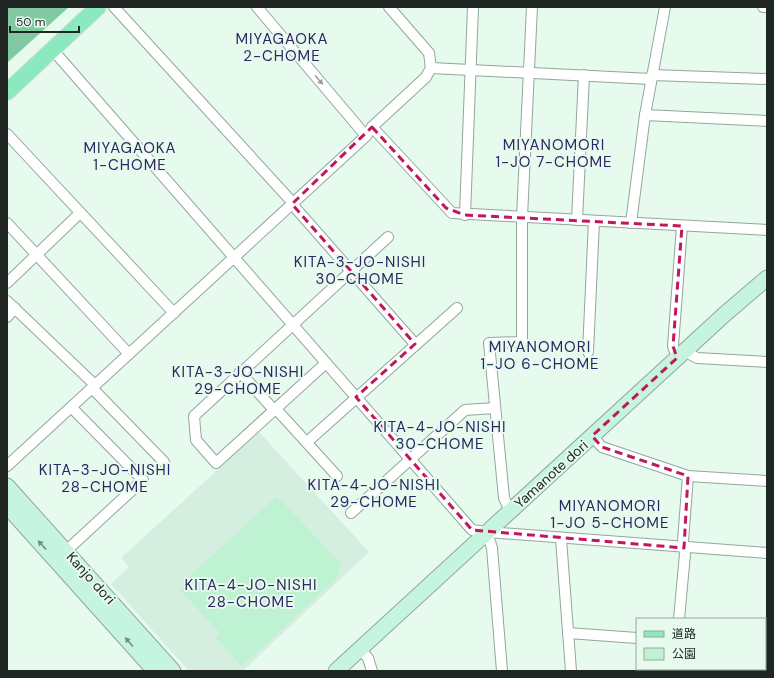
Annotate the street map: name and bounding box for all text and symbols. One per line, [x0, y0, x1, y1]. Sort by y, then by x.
scale bar [10, 8, 79, 34]
text: 50 m [16, 14, 45, 30]
district label: MIYAGAOKA 2-CHOME [235, 29, 329, 66]
one-way arrow [314, 74, 323, 85]
district label: MIYANOMORI 1-JO 7-CHOME [495, 135, 613, 172]
district label: MIYAGAOKA 1-CHOME [83, 138, 177, 175]
district label: KITA-3-JO-NISHI 30-CHOME [294, 252, 426, 289]
district label: MIYANOMORI 1-JO 6-CHOME [480, 337, 600, 374]
district label: KITA-3-JO-NISHI 29-CHOME [172, 362, 304, 399]
district label: KITA-4-JO-NISHI 30-CHOME [374, 417, 506, 454]
street label: Yamanote dori [510, 436, 592, 512]
district label: KITA-3-JO-NISHI 28-CHOME [39, 460, 171, 497]
district label: KITA-4-JO-NISHI 29-CHOME [308, 475, 440, 512]
district label: MIYANOMORI 1-JO 5-CHOME [551, 496, 669, 533]
one-way arrow [38, 540, 47, 550]
street label: Kanjo dori [63, 548, 119, 608]
district label: KITA-4-JO-NISHI 28-CHOME [185, 575, 317, 612]
legend [636, 618, 766, 670]
text: 道路 [672, 626, 696, 642]
one-way arrow [125, 636, 134, 647]
text: 公園 [672, 646, 696, 662]

